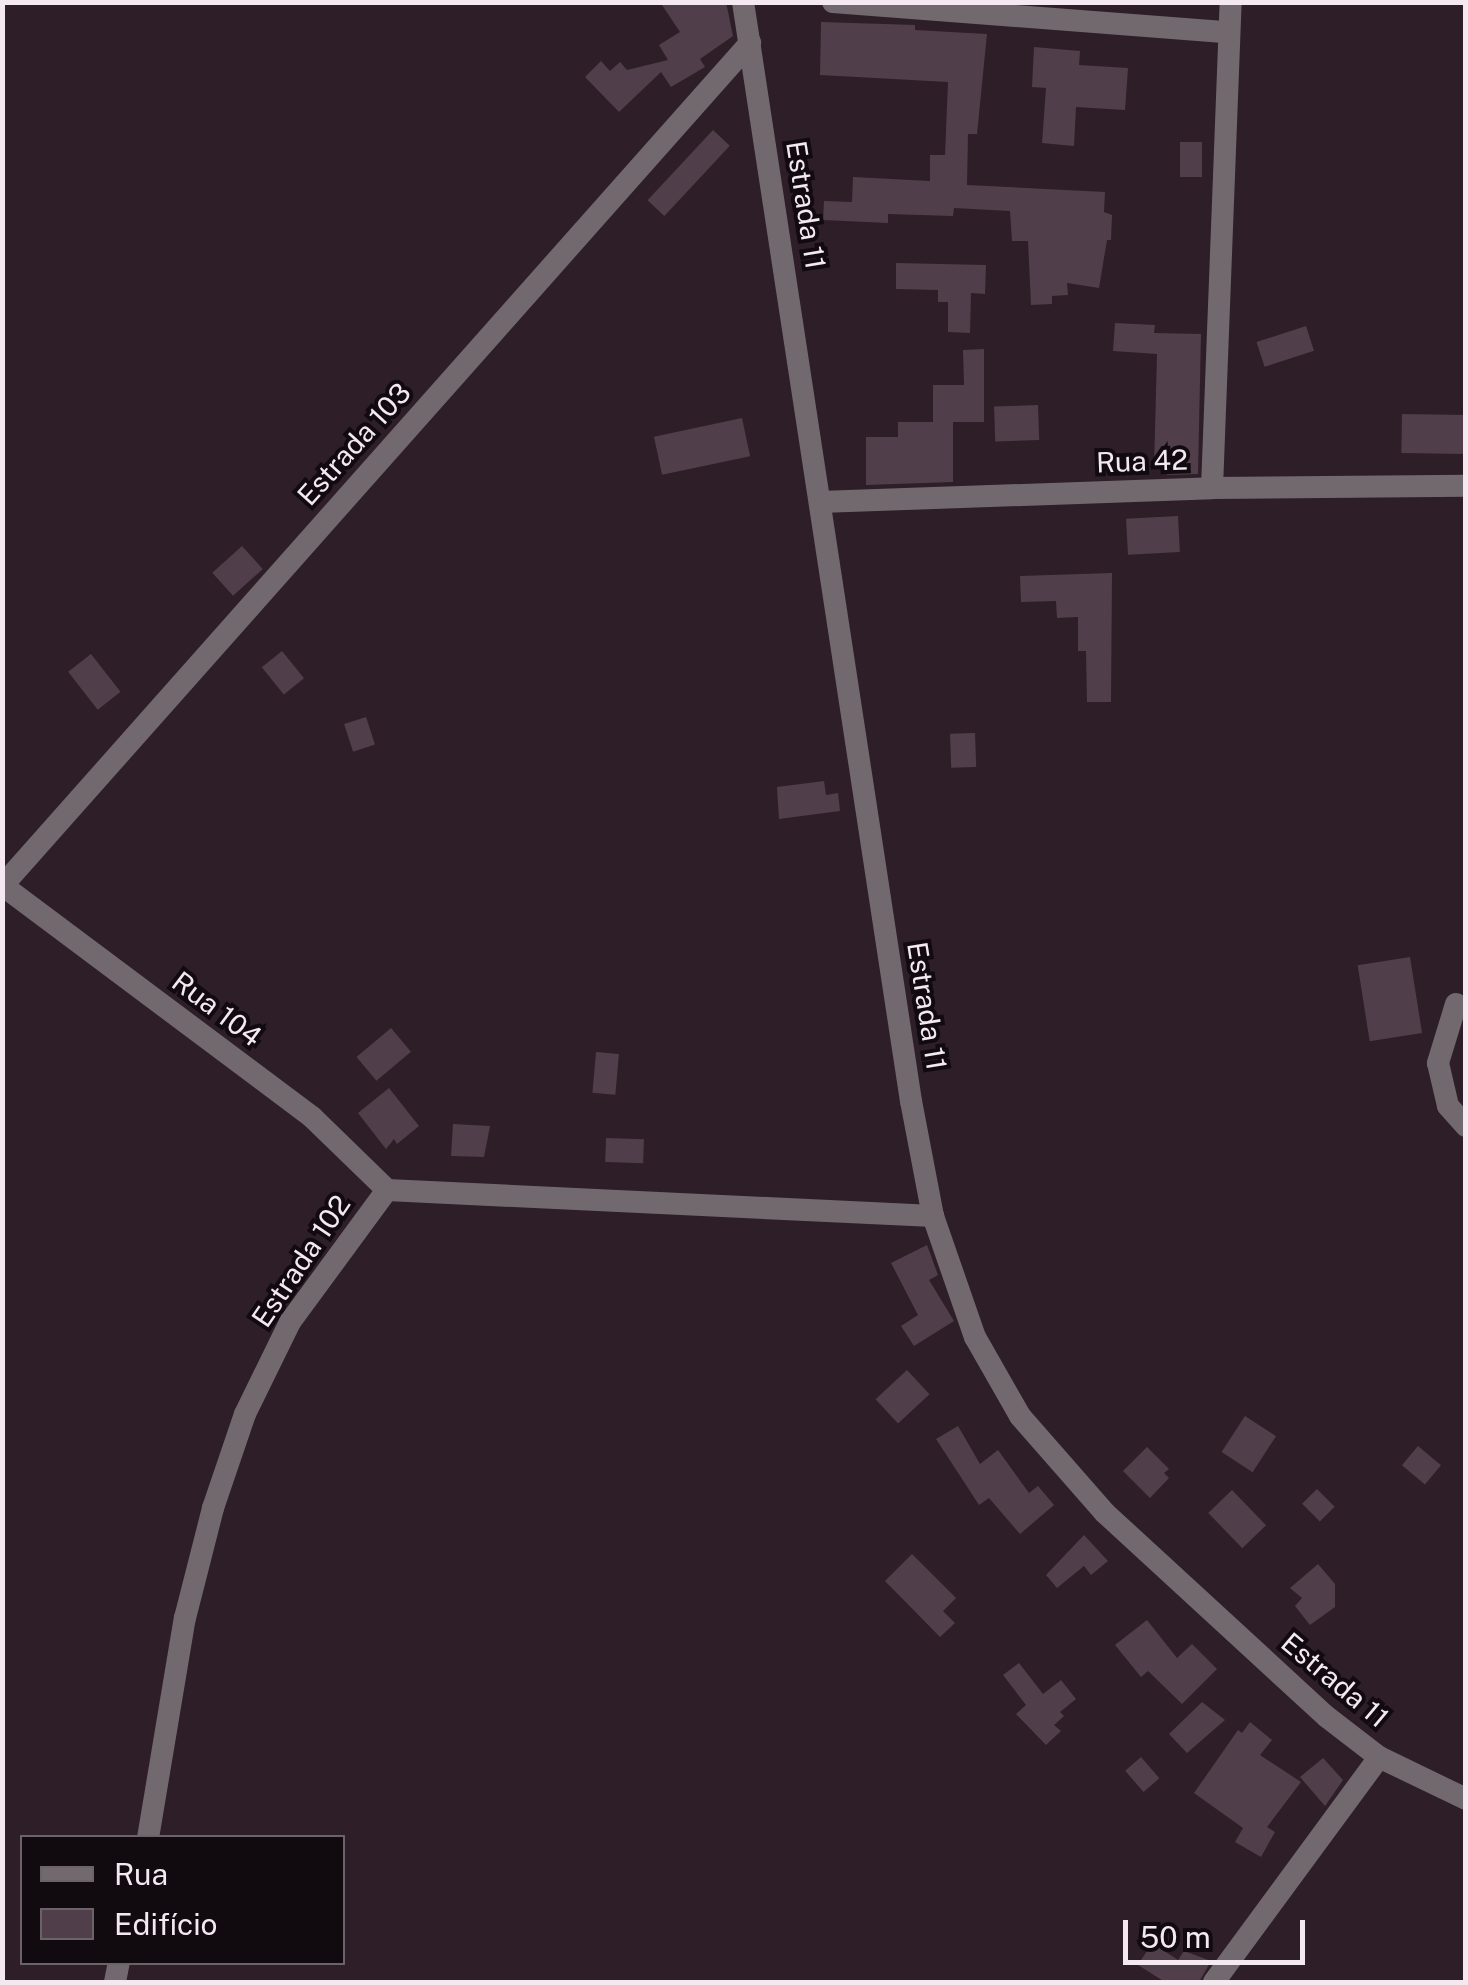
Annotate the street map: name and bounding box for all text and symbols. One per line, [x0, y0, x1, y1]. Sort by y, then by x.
street label: Estrada 11 [779, 138, 833, 272]
street label: Estrada 103 [290, 376, 418, 512]
street label: Rua 42 [1096, 443, 1188, 479]
street label: Estrada 11 [900, 939, 954, 1073]
street label: Rua 104 [166, 964, 268, 1054]
street label: Estrada 102 [245, 1189, 357, 1333]
street label: Estrada 11 [1275, 1625, 1395, 1735]
legend [20, 1835, 345, 1965]
text: Rua [114, 1856, 168, 1892]
scale bar [1128, 1900, 1310, 1962]
text: Edifício [114, 1906, 218, 1942]
text: 50 m [1140, 1919, 1211, 1955]

